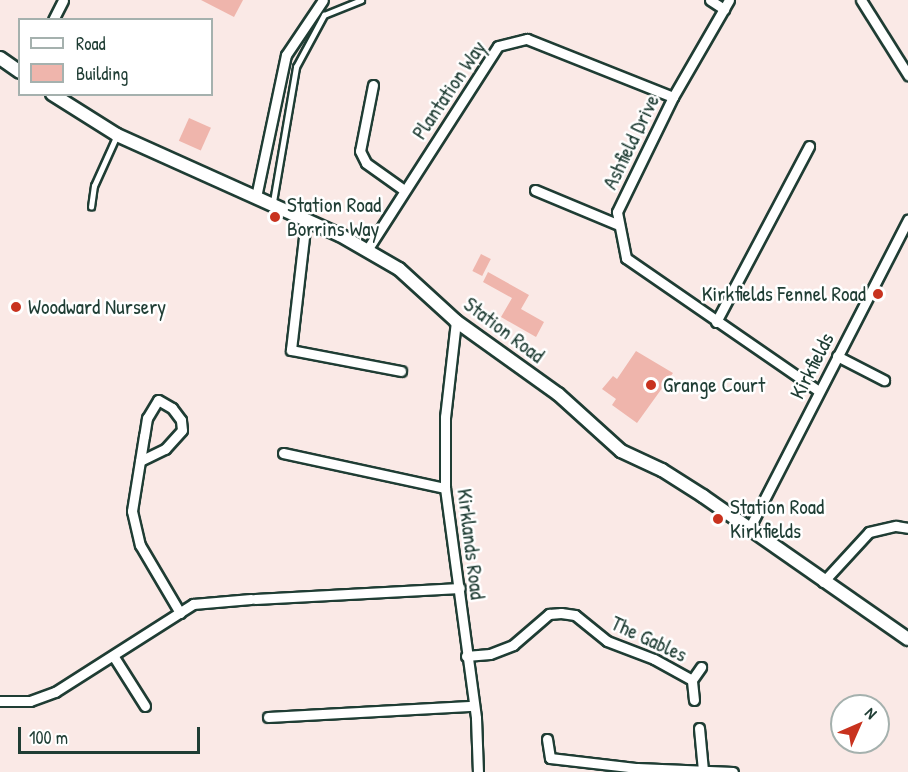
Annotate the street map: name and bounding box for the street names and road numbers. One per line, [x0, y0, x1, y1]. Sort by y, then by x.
street label: Plantation Way [407, 36, 491, 144]
street label: Ashfield Drive [597, 91, 665, 193]
street label: Station Road [459, 292, 549, 368]
street label: Kirkfields [785, 329, 839, 403]
street label: Kirklands Road [452, 487, 490, 601]
street label: The Gables [607, 611, 691, 667]

